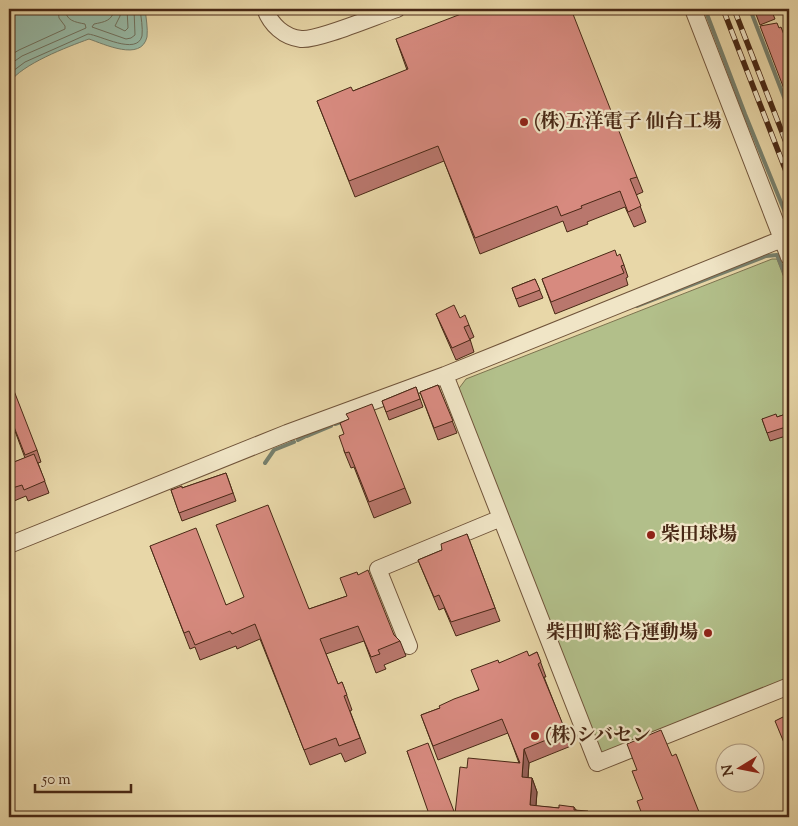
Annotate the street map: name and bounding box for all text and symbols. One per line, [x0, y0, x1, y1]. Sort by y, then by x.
place label: (株)五洋電子 仙台工場 [534, 109, 721, 136]
marker: (株)五洋電子 仙台工場 [518, 116, 530, 128]
place label: 柴田球場 [661, 522, 737, 549]
marker: 柴田球場 [645, 529, 657, 541]
place label: 柴田町総合運動場 [546, 620, 698, 647]
marker: 柴田町総合運動場 [702, 627, 714, 639]
place label: (株)シバセン [545, 723, 651, 750]
marker: (株)シバセン [529, 730, 541, 742]
north arrow [716, 744, 766, 794]
scale bar [35, 761, 131, 793]
text: N [718, 763, 740, 777]
text: 50 m [41, 770, 71, 791]

